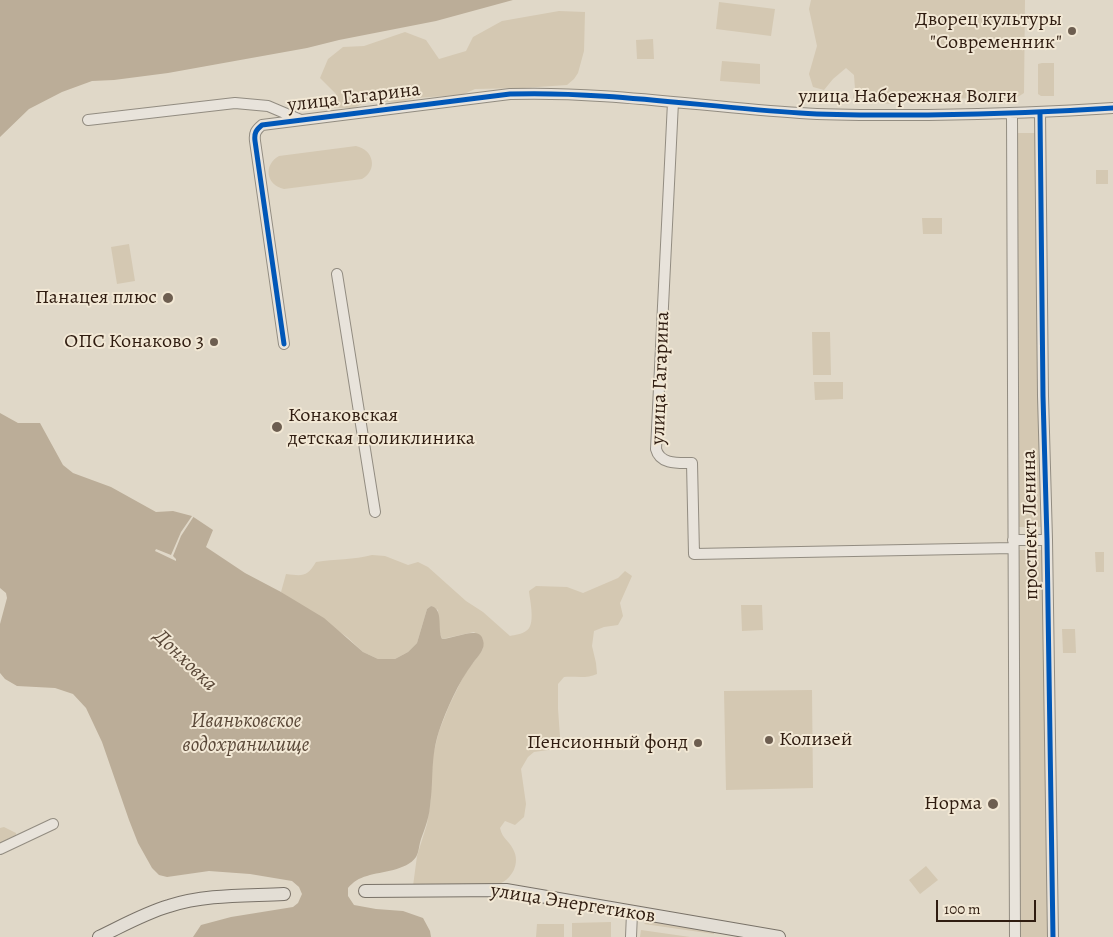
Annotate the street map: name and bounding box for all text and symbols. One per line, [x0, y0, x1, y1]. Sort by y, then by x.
place label: Дворец культуры "Современник" [915, 8, 1062, 55]
marker: Дворец культуры "Современник" [1066, 25, 1078, 37]
street label: улица Гагарина [286, 78, 422, 118]
street label: улица Набережная Волги [798, 85, 1018, 109]
place label: Панацея плюс [35, 286, 157, 310]
marker: Панацея плюс [161, 291, 175, 305]
street label: улица Гагарина [647, 311, 675, 445]
place label: ОПС Конаково 3 [64, 330, 204, 354]
marker: ОПС Конаково 3 [208, 336, 220, 348]
place label: Конаковская детская поликлиника [288, 404, 475, 451]
marker: Конаковская детская поликлиника [270, 420, 284, 434]
street label: проспект Ленина [1018, 450, 1044, 600]
water label: Донховка [148, 625, 222, 697]
water label: Иваньковское водохранилище [183, 709, 309, 759]
place label: Колизей [779, 728, 852, 752]
place label: Пенсионный фонд [527, 731, 688, 755]
marker: Колизей [763, 734, 775, 746]
marker: Пенсионный фонд [692, 737, 704, 749]
place label: Норма [924, 792, 982, 816]
marker: Норма [986, 797, 1000, 811]
street label: улица Энергетиков [489, 879, 657, 929]
scale bar [938, 890, 1038, 922]
text: 100 m [944, 899, 981, 919]

